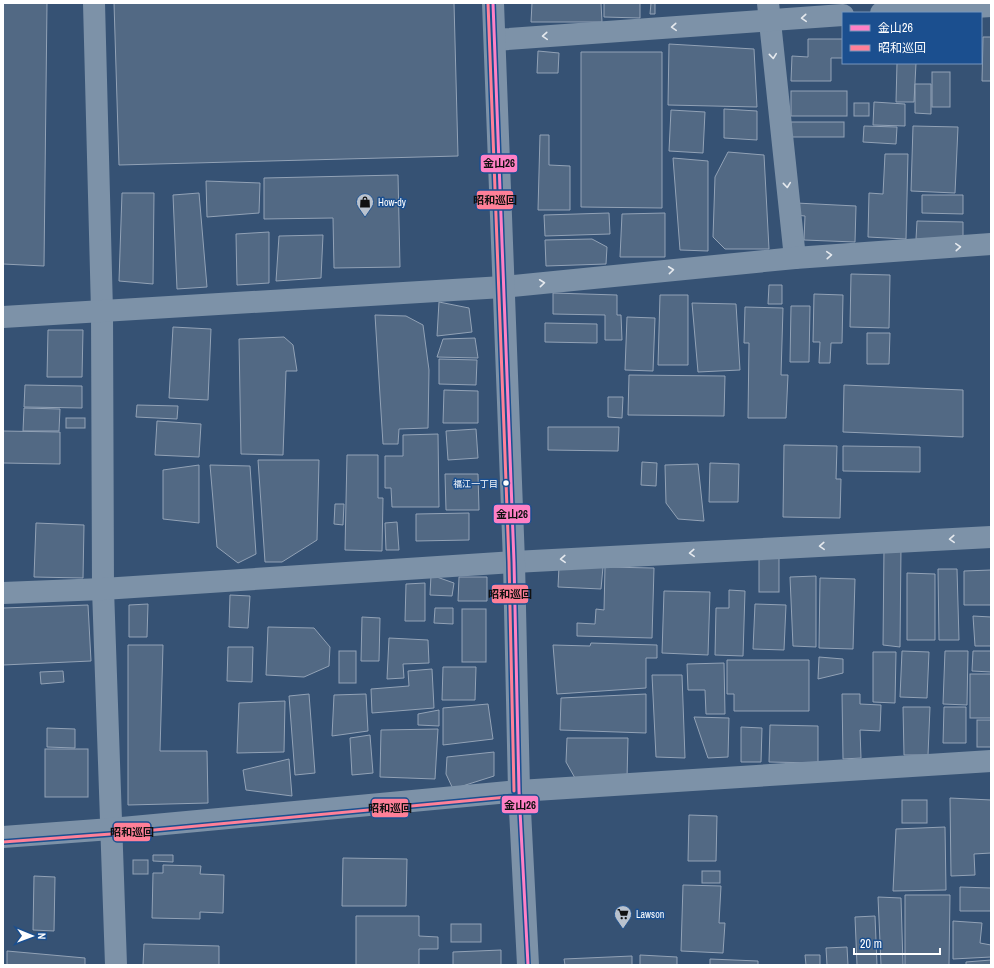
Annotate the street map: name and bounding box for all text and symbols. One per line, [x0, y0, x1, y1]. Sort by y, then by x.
legend [842, 12, 982, 64]
one-way arrow [801, 14, 807, 22]
text: 金山26 [878, 20, 913, 36]
one-way arrow [671, 22, 677, 31]
one-way arrow [542, 32, 548, 41]
text: 昭和巡回 [878, 40, 926, 56]
one-way arrow [768, 53, 777, 59]
line badge: 金山26 [480, 154, 518, 173]
text: 金山26 [483, 156, 515, 170]
one-way arrow [782, 182, 791, 188]
line badge: 昭和巡回 [476, 190, 514, 210]
shop icon: How-dy [355, 192, 375, 217]
text: 昭和巡回 [473, 193, 517, 207]
place label: How-dy [378, 196, 407, 209]
one-way arrow [955, 242, 961, 251]
one-way arrow [826, 251, 832, 260]
one-way arrow [668, 266, 674, 275]
one-way arrow [539, 279, 545, 288]
place label: 福江一丁目 [453, 478, 498, 490]
marker: 福江一丁目 [501, 478, 511, 488]
line badge: 金山26 [493, 504, 531, 524]
text: 金山26 [496, 507, 528, 521]
one-way arrow [949, 535, 955, 543]
one-way arrow [819, 541, 825, 550]
one-way arrow [689, 548, 695, 557]
one-way arrow [560, 555, 566, 564]
line badge: 昭和巡回 [491, 584, 529, 604]
text: 昭和巡回 [488, 587, 532, 601]
line badge: 金山26 [501, 795, 539, 814]
line badge: 昭和巡回 [371, 798, 409, 818]
text: 金山26 [504, 798, 536, 812]
text: 昭和巡回 [368, 801, 412, 815]
line badge: 昭和巡回 [113, 822, 151, 842]
text: 昭和巡回 [110, 825, 154, 839]
supermarket icon: Lawson [613, 904, 633, 929]
place label: Lawson [636, 908, 664, 921]
north arrow [12, 916, 52, 956]
scale bar [854, 930, 940, 956]
text: N [35, 933, 49, 940]
text: 20 m [860, 936, 882, 952]

